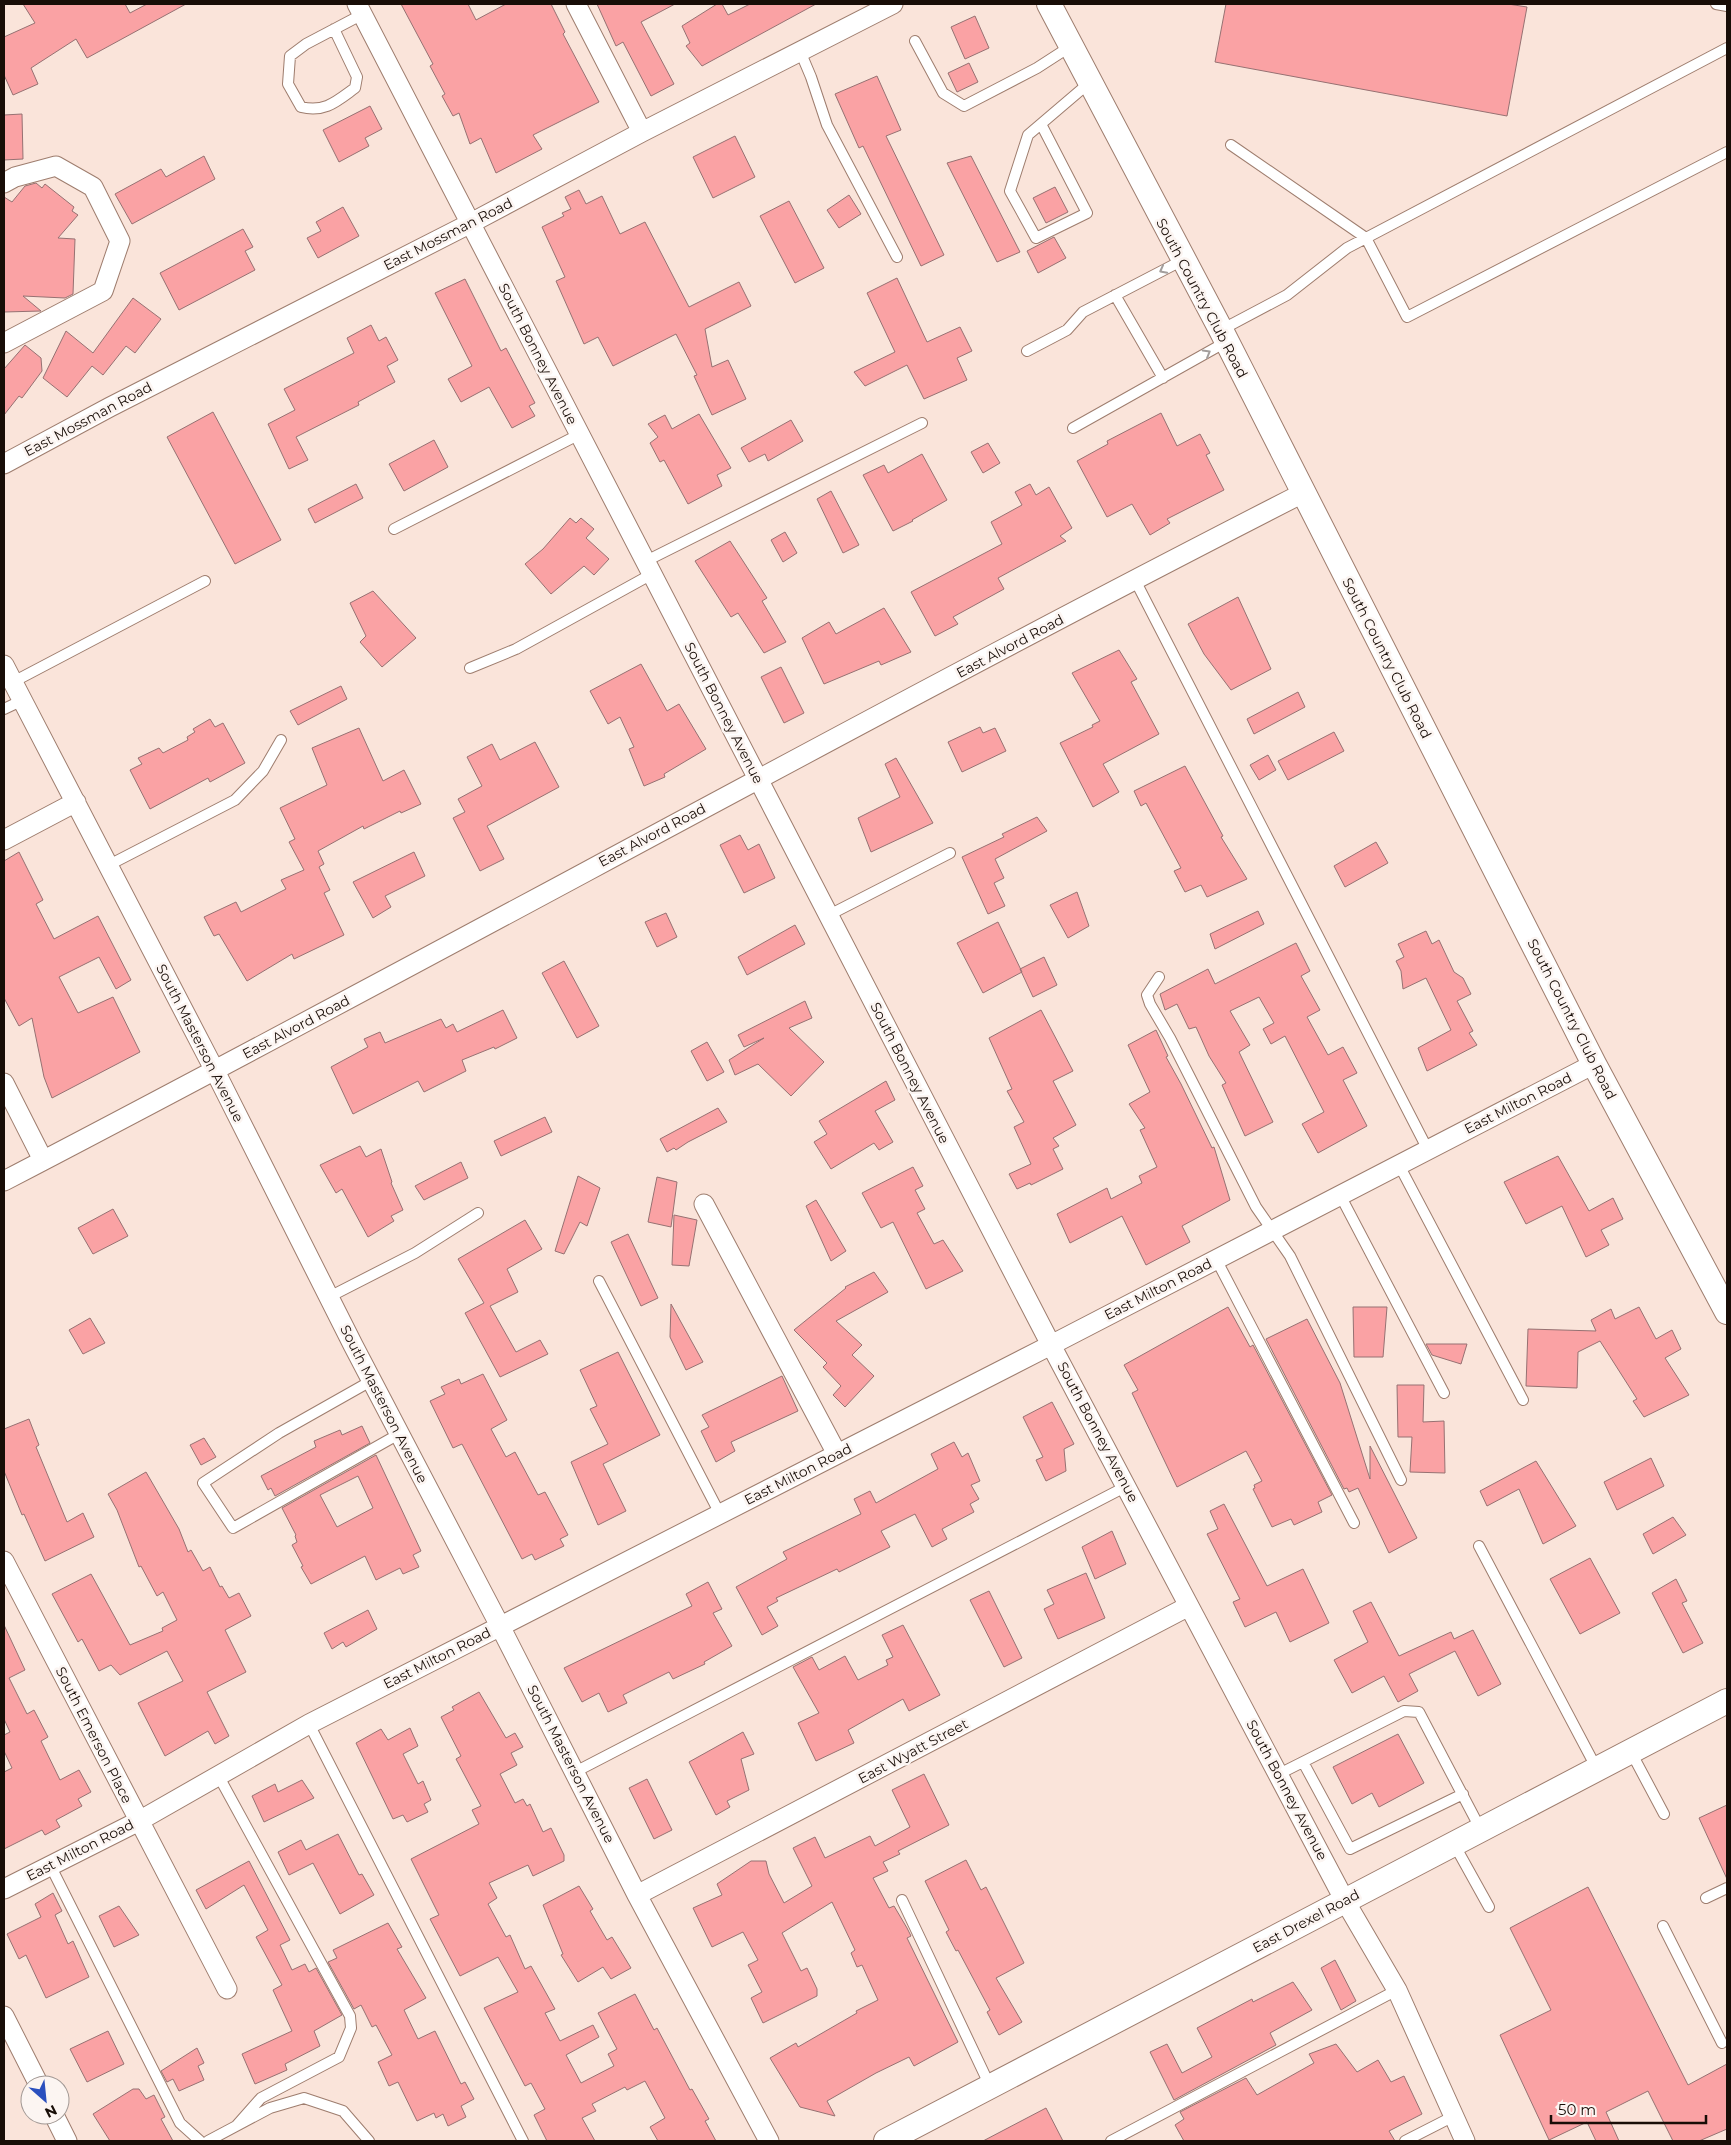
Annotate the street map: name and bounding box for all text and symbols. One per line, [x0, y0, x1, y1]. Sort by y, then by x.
street label: East Mossman Road [380, 194, 516, 274]
street label: South Country Club Road [1152, 215, 1252, 381]
one-way arrow [1159, 264, 1168, 274]
street label: South Bonney Avenue [494, 280, 582, 428]
one-way arrow [1201, 349, 1210, 359]
street label: East Mossman Road [21, 378, 155, 460]
street label: South Country Club Road [1339, 575, 1435, 741]
street label: East Alvord Road [953, 610, 1067, 682]
street label: South Bonney Avenue [680, 639, 768, 787]
street label: East Alvord Road [595, 799, 709, 871]
street label: South Country Club Road [1524, 936, 1620, 1102]
street label: South Masterson Avenue [152, 961, 248, 1125]
street label: East Alvord Road [239, 991, 353, 1063]
street label: South Bonney Avenue [866, 999, 954, 1147]
street label: East Milton Road [1461, 1068, 1575, 1138]
street label: East Milton Road [1101, 1254, 1215, 1324]
street label: South Masterson Avenue [336, 1322, 432, 1486]
street label: South Bonney Avenue [1053, 1359, 1143, 1505]
street label: East Milton Road [741, 1439, 855, 1509]
street label: East Milton Road [380, 1623, 494, 1693]
street label: South Emerson Place [52, 1664, 136, 1806]
street label: South Masterson Avenue [523, 1682, 619, 1846]
street label: East Wyatt Street [855, 1714, 971, 1788]
street label: South Bonney Avenue [1242, 1717, 1332, 1863]
street label: East Milton Road [23, 1815, 137, 1885]
street label: East Drexel Road [1249, 1885, 1363, 1957]
north arrow [20, 2075, 70, 2125]
scale bar [1551, 2092, 1706, 2124]
text: 50 m [1558, 2100, 1596, 2119]
text: N [42, 2101, 60, 2122]

